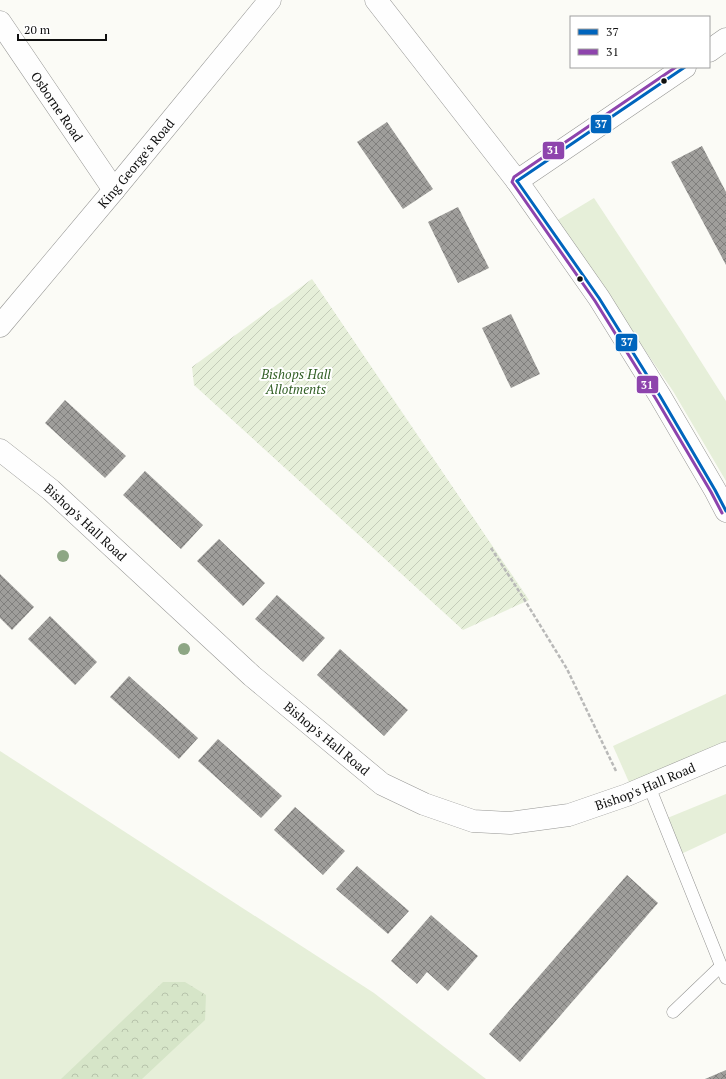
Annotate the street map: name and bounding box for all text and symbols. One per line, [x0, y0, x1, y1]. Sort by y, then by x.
scale bar [18, 16, 106, 42]
legend [570, 16, 710, 68]
text: 20 m [24, 22, 51, 37]
text: 37 [606, 24, 619, 39]
text: 31 [606, 44, 619, 59]
street label: Osborne Road [27, 68, 87, 145]
unlabelled marker [659, 76, 669, 86]
line badge: 37 [590, 114, 612, 134]
street label: King George's Road [94, 115, 178, 212]
text: 37 [595, 117, 607, 131]
line badge: 31 [542, 141, 565, 160]
text: 31 [547, 143, 559, 157]
unlabelled marker [575, 274, 585, 284]
line badge: 37 [615, 333, 638, 352]
text: 37 [621, 335, 633, 349]
park label: Bishops Hall Allotments [260, 365, 331, 398]
line badge: 31 [636, 375, 659, 394]
text: 31 [641, 378, 653, 392]
street label: Bishop's Hall Road [41, 479, 131, 565]
street label: Bishop's Hall Road [280, 697, 374, 779]
street label: Bishop's Hall Road [593, 758, 698, 814]

